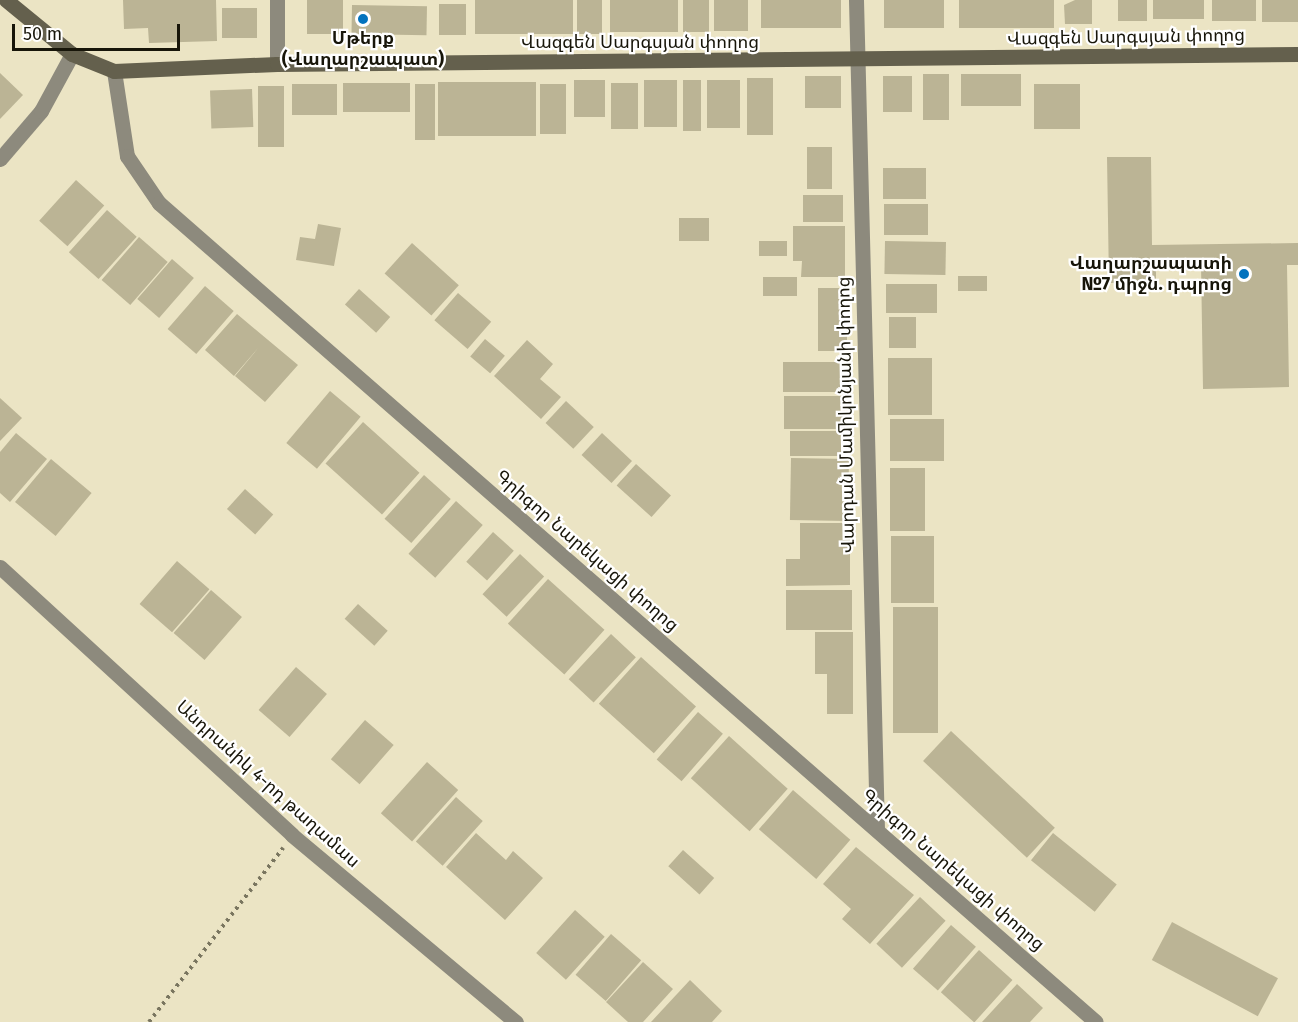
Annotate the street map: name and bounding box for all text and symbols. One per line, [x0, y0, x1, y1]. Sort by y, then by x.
scale bar [15, 12, 183, 50]
marker: Մթերք (Վաղարշապատ) [356, 12, 370, 26]
text: 50 m [23, 23, 62, 45]
street label: Վազգեն Սարգսյան փողոց [1007, 24, 1245, 50]
place label: Մթերք (Վաղարշապատ) [282, 28, 444, 70]
street label: Վազգեն Սարգսյան փողոց [521, 31, 759, 53]
place label: Վաղարշապատի №7 միջն. դպրոց [1070, 253, 1232, 296]
marker: Վաղարշապատի №7 միջն. դպրոց [1237, 267, 1251, 281]
street label: Վարդան Մամիկոնյանի փողոց [833, 276, 859, 554]
street label: Գրիգոր Նարեկացի փողոց [491, 466, 683, 636]
street label: Անդրանիկ 4-րդ թաղամաս [172, 696, 364, 872]
street label: Գրիգոր Նարեկացի փողոց [857, 785, 1049, 955]

